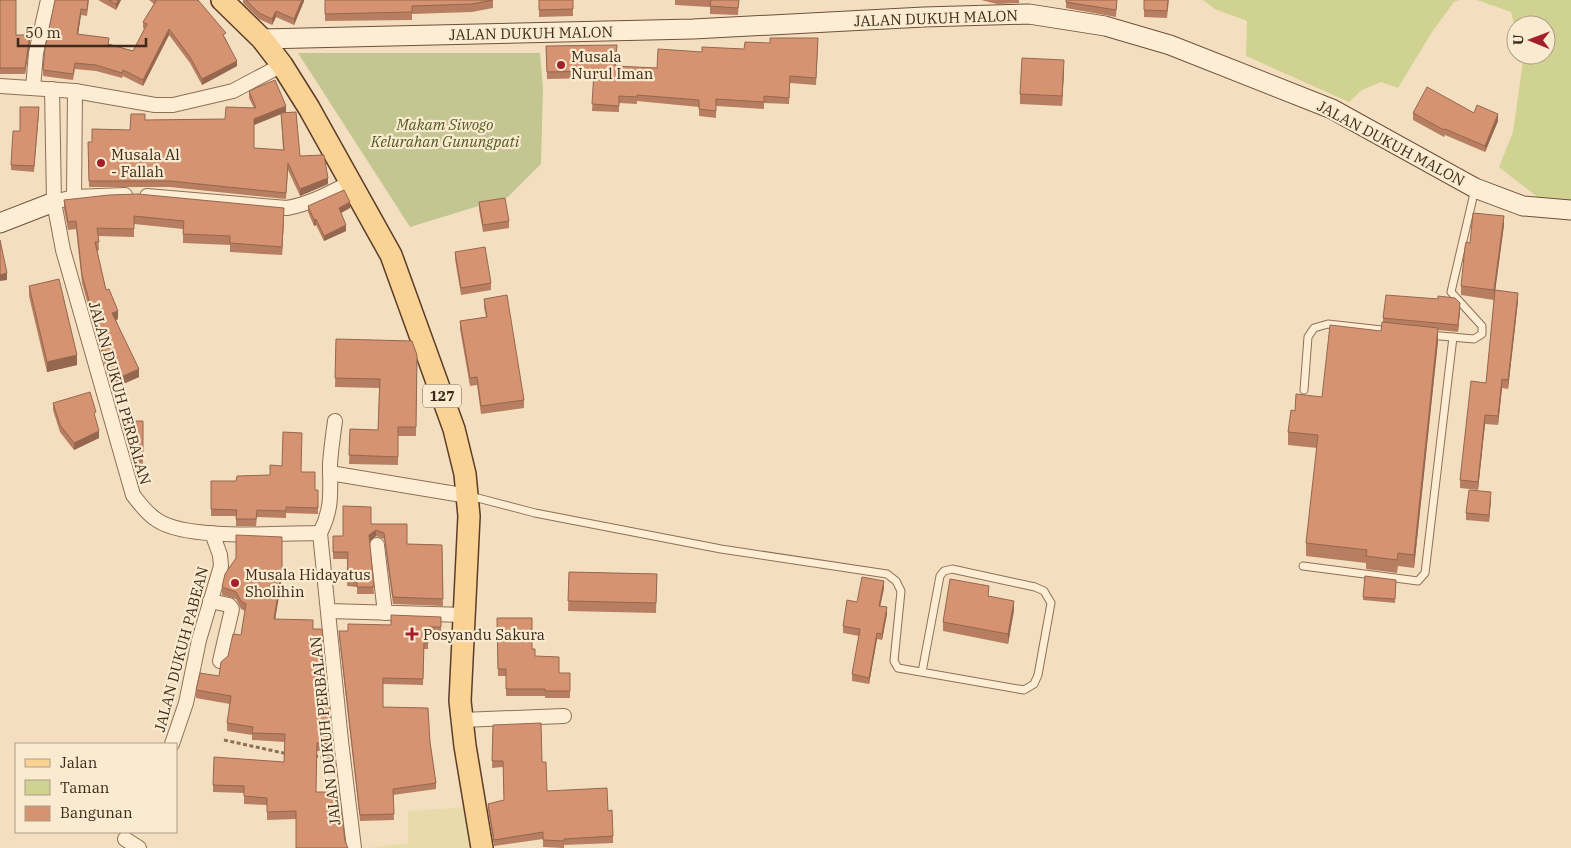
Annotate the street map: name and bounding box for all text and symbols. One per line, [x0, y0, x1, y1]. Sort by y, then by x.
street label: JALAN DUKUH MALON [854, 6, 1018, 30]
scale bar [18, 15, 145, 47]
north arrow [1506, 15, 1556, 65]
street label: JALAN DUKUH MALON [449, 22, 613, 44]
text: 50 m [25, 23, 61, 42]
text: U [1509, 34, 1527, 45]
place label: Musala Nurul Iman [571, 47, 654, 83]
marker: Musala Nurul Iman [555, 59, 567, 71]
street label: JALAN DUKUH MALON [1314, 96, 1468, 190]
park label: Makam Siwogo Kelurahan Gunungpati [370, 115, 520, 151]
place label: Musala Al - Fallah [111, 145, 180, 181]
marker: Musala Al - Fallah [95, 157, 107, 169]
street label: JALAN DUKUH PERBALAN [85, 299, 155, 487]
road number: 127 [423, 384, 461, 408]
street label: JALAN DUKUH PABEAN [150, 564, 212, 734]
place label: Musala Hidayatus Sholihin [245, 565, 371, 601]
marker: Musala Hidayatus Sholihin [229, 577, 241, 589]
place label: Posyandu Sakura [423, 625, 545, 644]
marker: Posyandu Sakura [405, 627, 419, 641]
street label: JALAN DUKUH PERBALAN [306, 636, 344, 826]
legend [15, 743, 178, 833]
text: Jalan [60, 753, 98, 772]
text: Taman [60, 778, 110, 797]
text: Bangunan [60, 803, 133, 822]

